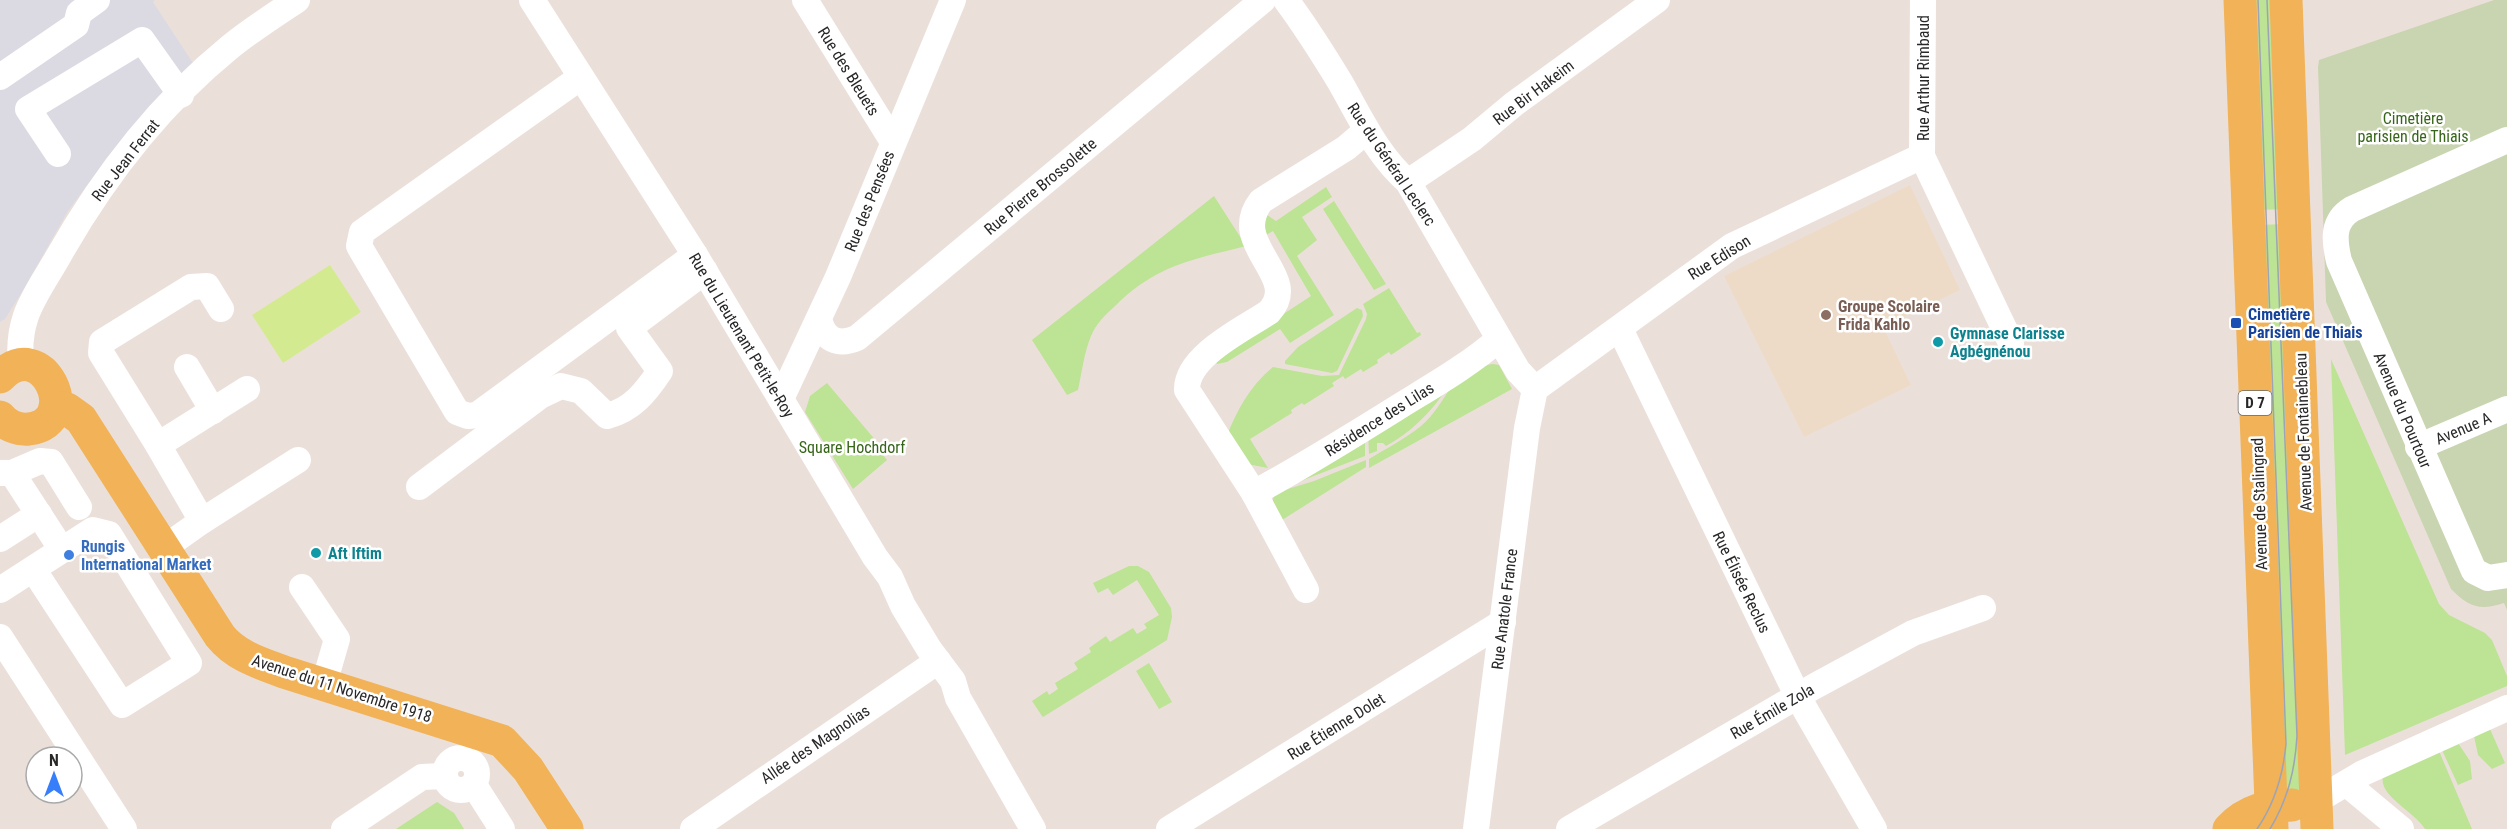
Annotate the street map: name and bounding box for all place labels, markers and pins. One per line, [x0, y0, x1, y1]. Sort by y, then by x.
place label: Groupe Scolaire Frida Kahlo [1838, 297, 1940, 334]
place label: Cimetière Parisien de Thiais [2248, 305, 2363, 342]
marker: Groupe Scolaire Frida Kahlo [1819, 308, 1833, 322]
marker: Cimetière Parisien de Thiais [2229, 316, 2243, 330]
place label: Gymnase Clarisse Agbégnénou [1950, 324, 2065, 361]
marker: Gymnase Clarisse Agbégnénou [1931, 335, 1945, 349]
place label: Rungis International Market [81, 537, 212, 574]
place label: Aft Iftim [328, 544, 382, 563]
marker: Aft Iftim [309, 546, 323, 560]
marker: Rungis International Market [62, 548, 76, 562]

